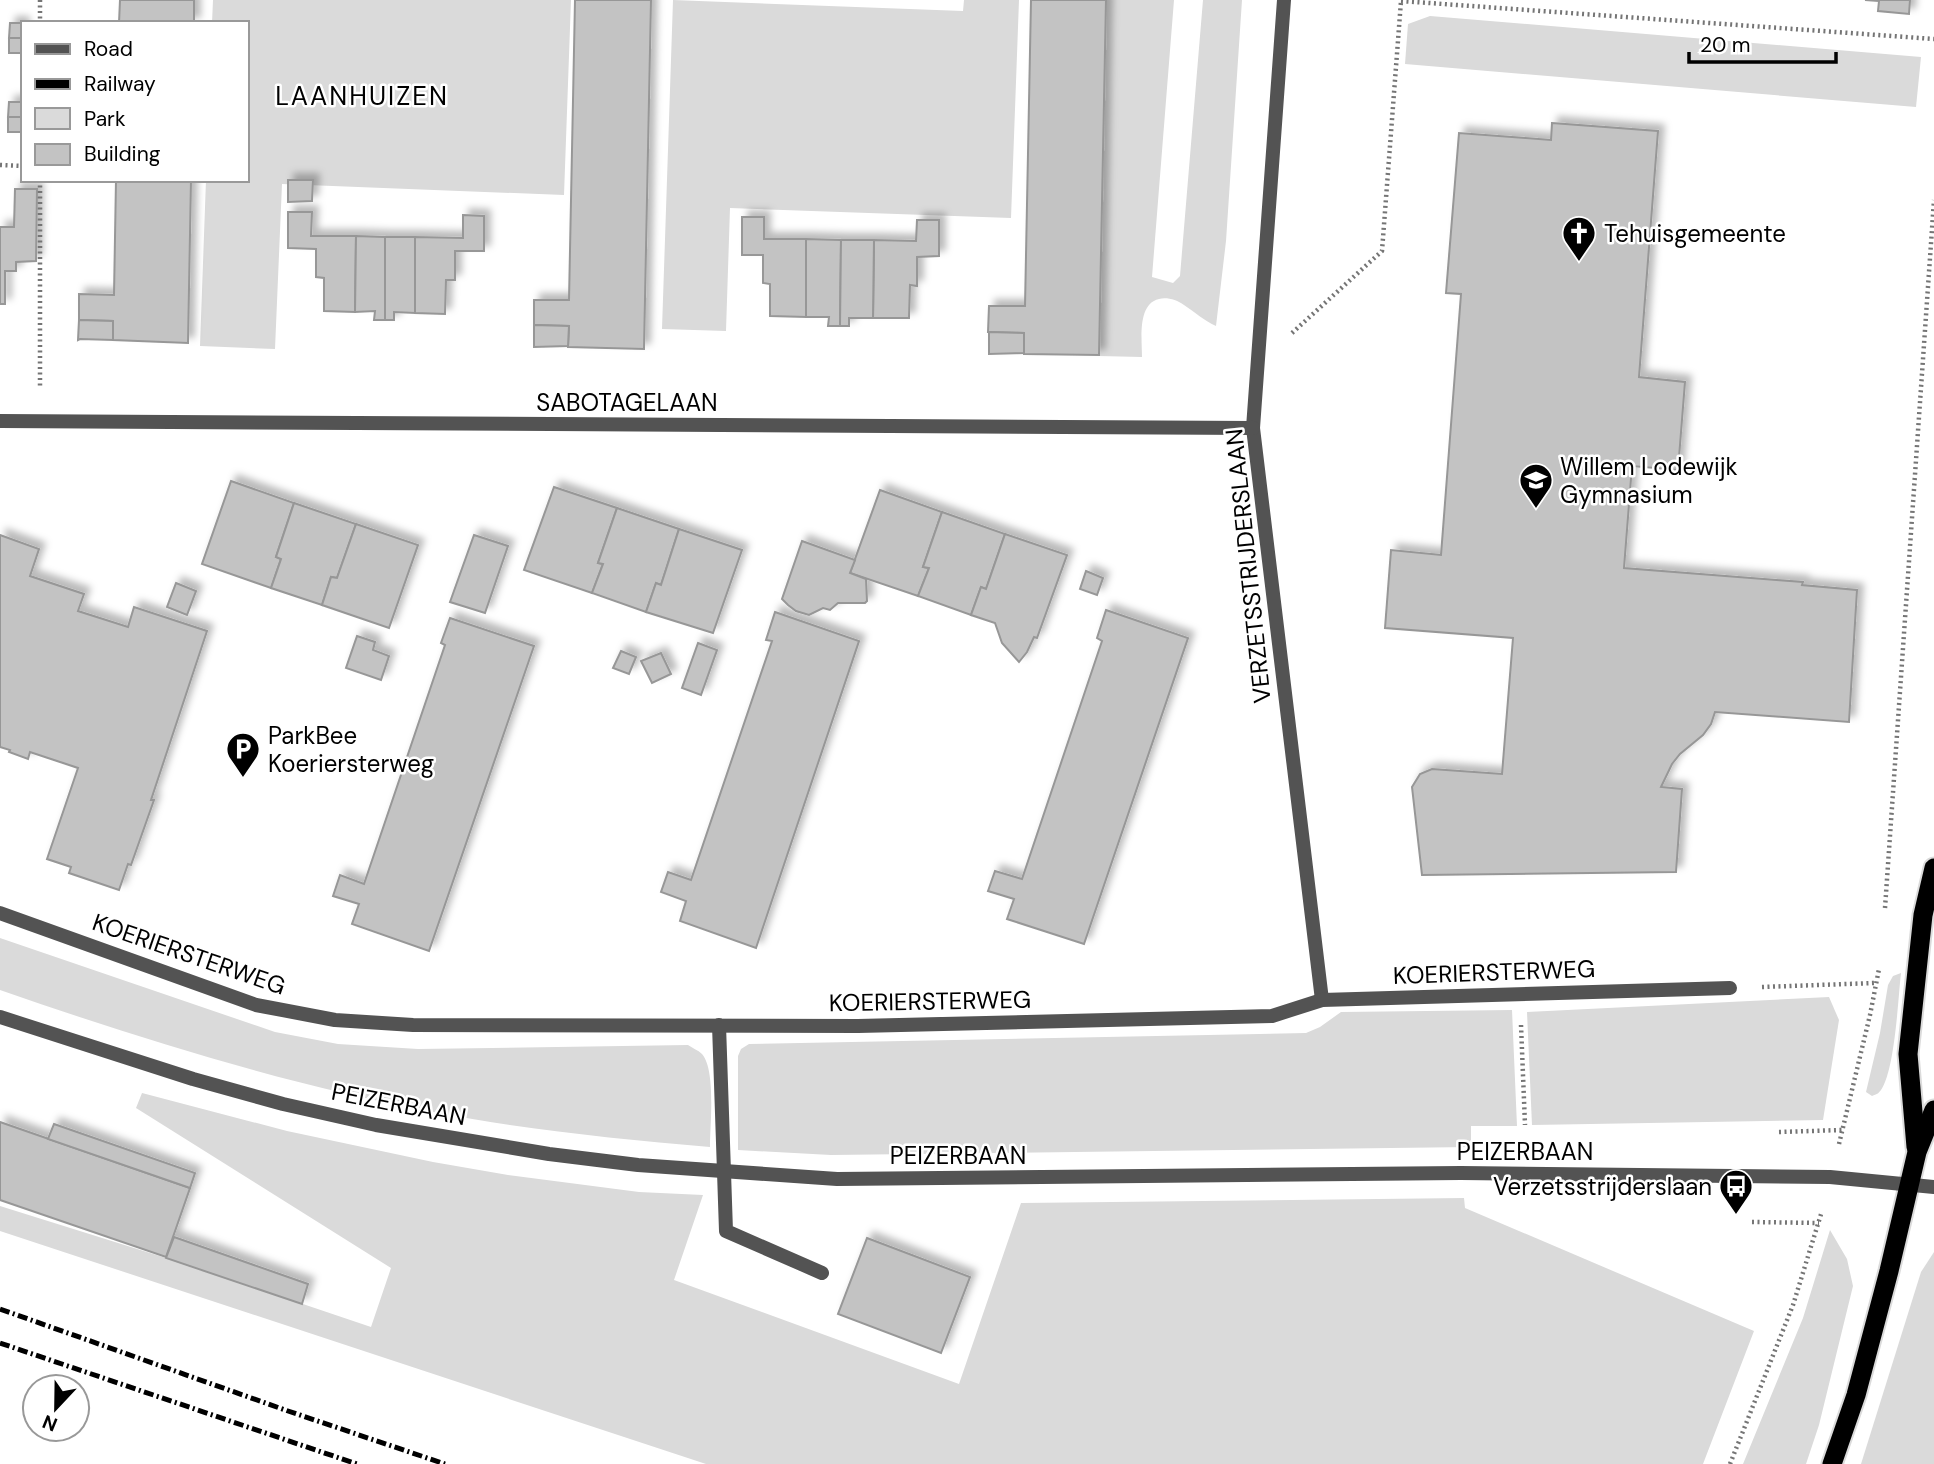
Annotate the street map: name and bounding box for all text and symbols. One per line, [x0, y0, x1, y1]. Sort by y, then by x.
legend [21, 21, 248, 182]
scale bar [1689, 21, 1836, 65]
text: 20 m [1700, 31, 1751, 59]
text: Road [84, 35, 133, 63]
text: Railway [84, 70, 156, 98]
district label: LAANHUIZEN [275, 79, 449, 113]
text: Park [84, 105, 126, 133]
text: Building [84, 140, 161, 168]
church icon: Tehuisgemeente [1560, 214, 1598, 263]
place label: Tehuisgemeente [1604, 218, 1786, 249]
street label: SABOTAGELAAN [536, 387, 718, 418]
street label: VERZETSSTRIJDERSLAAN [1218, 427, 1278, 705]
place label: Willem Lodewijk Gymnasium [1560, 451, 1738, 510]
school or university icon: Willem Lodewijk Gymnasium [1517, 461, 1555, 510]
place label: ParkBee Koeriersterweg [268, 720, 434, 779]
parking icon: ParkBee Koeriersterweg [224, 730, 262, 779]
street label: KOERIERSTERWEG [88, 906, 290, 1002]
street label: KOERIERSTERWEG [1392, 953, 1596, 991]
street label: KOERIERSTERWEG [829, 984, 1031, 1018]
street label: PEIZERBAAN [329, 1076, 469, 1132]
street label: PEIZERBAAN [1457, 1136, 1593, 1167]
street label: PEIZERBAAN [890, 1140, 1026, 1171]
bus stop icon: Verzetsstrijderslaan [1717, 1167, 1755, 1216]
place label: Verzetsstrijderslaan [1493, 1171, 1712, 1202]
north arrow [21, 1373, 91, 1443]
text: N [39, 1409, 61, 1437]

